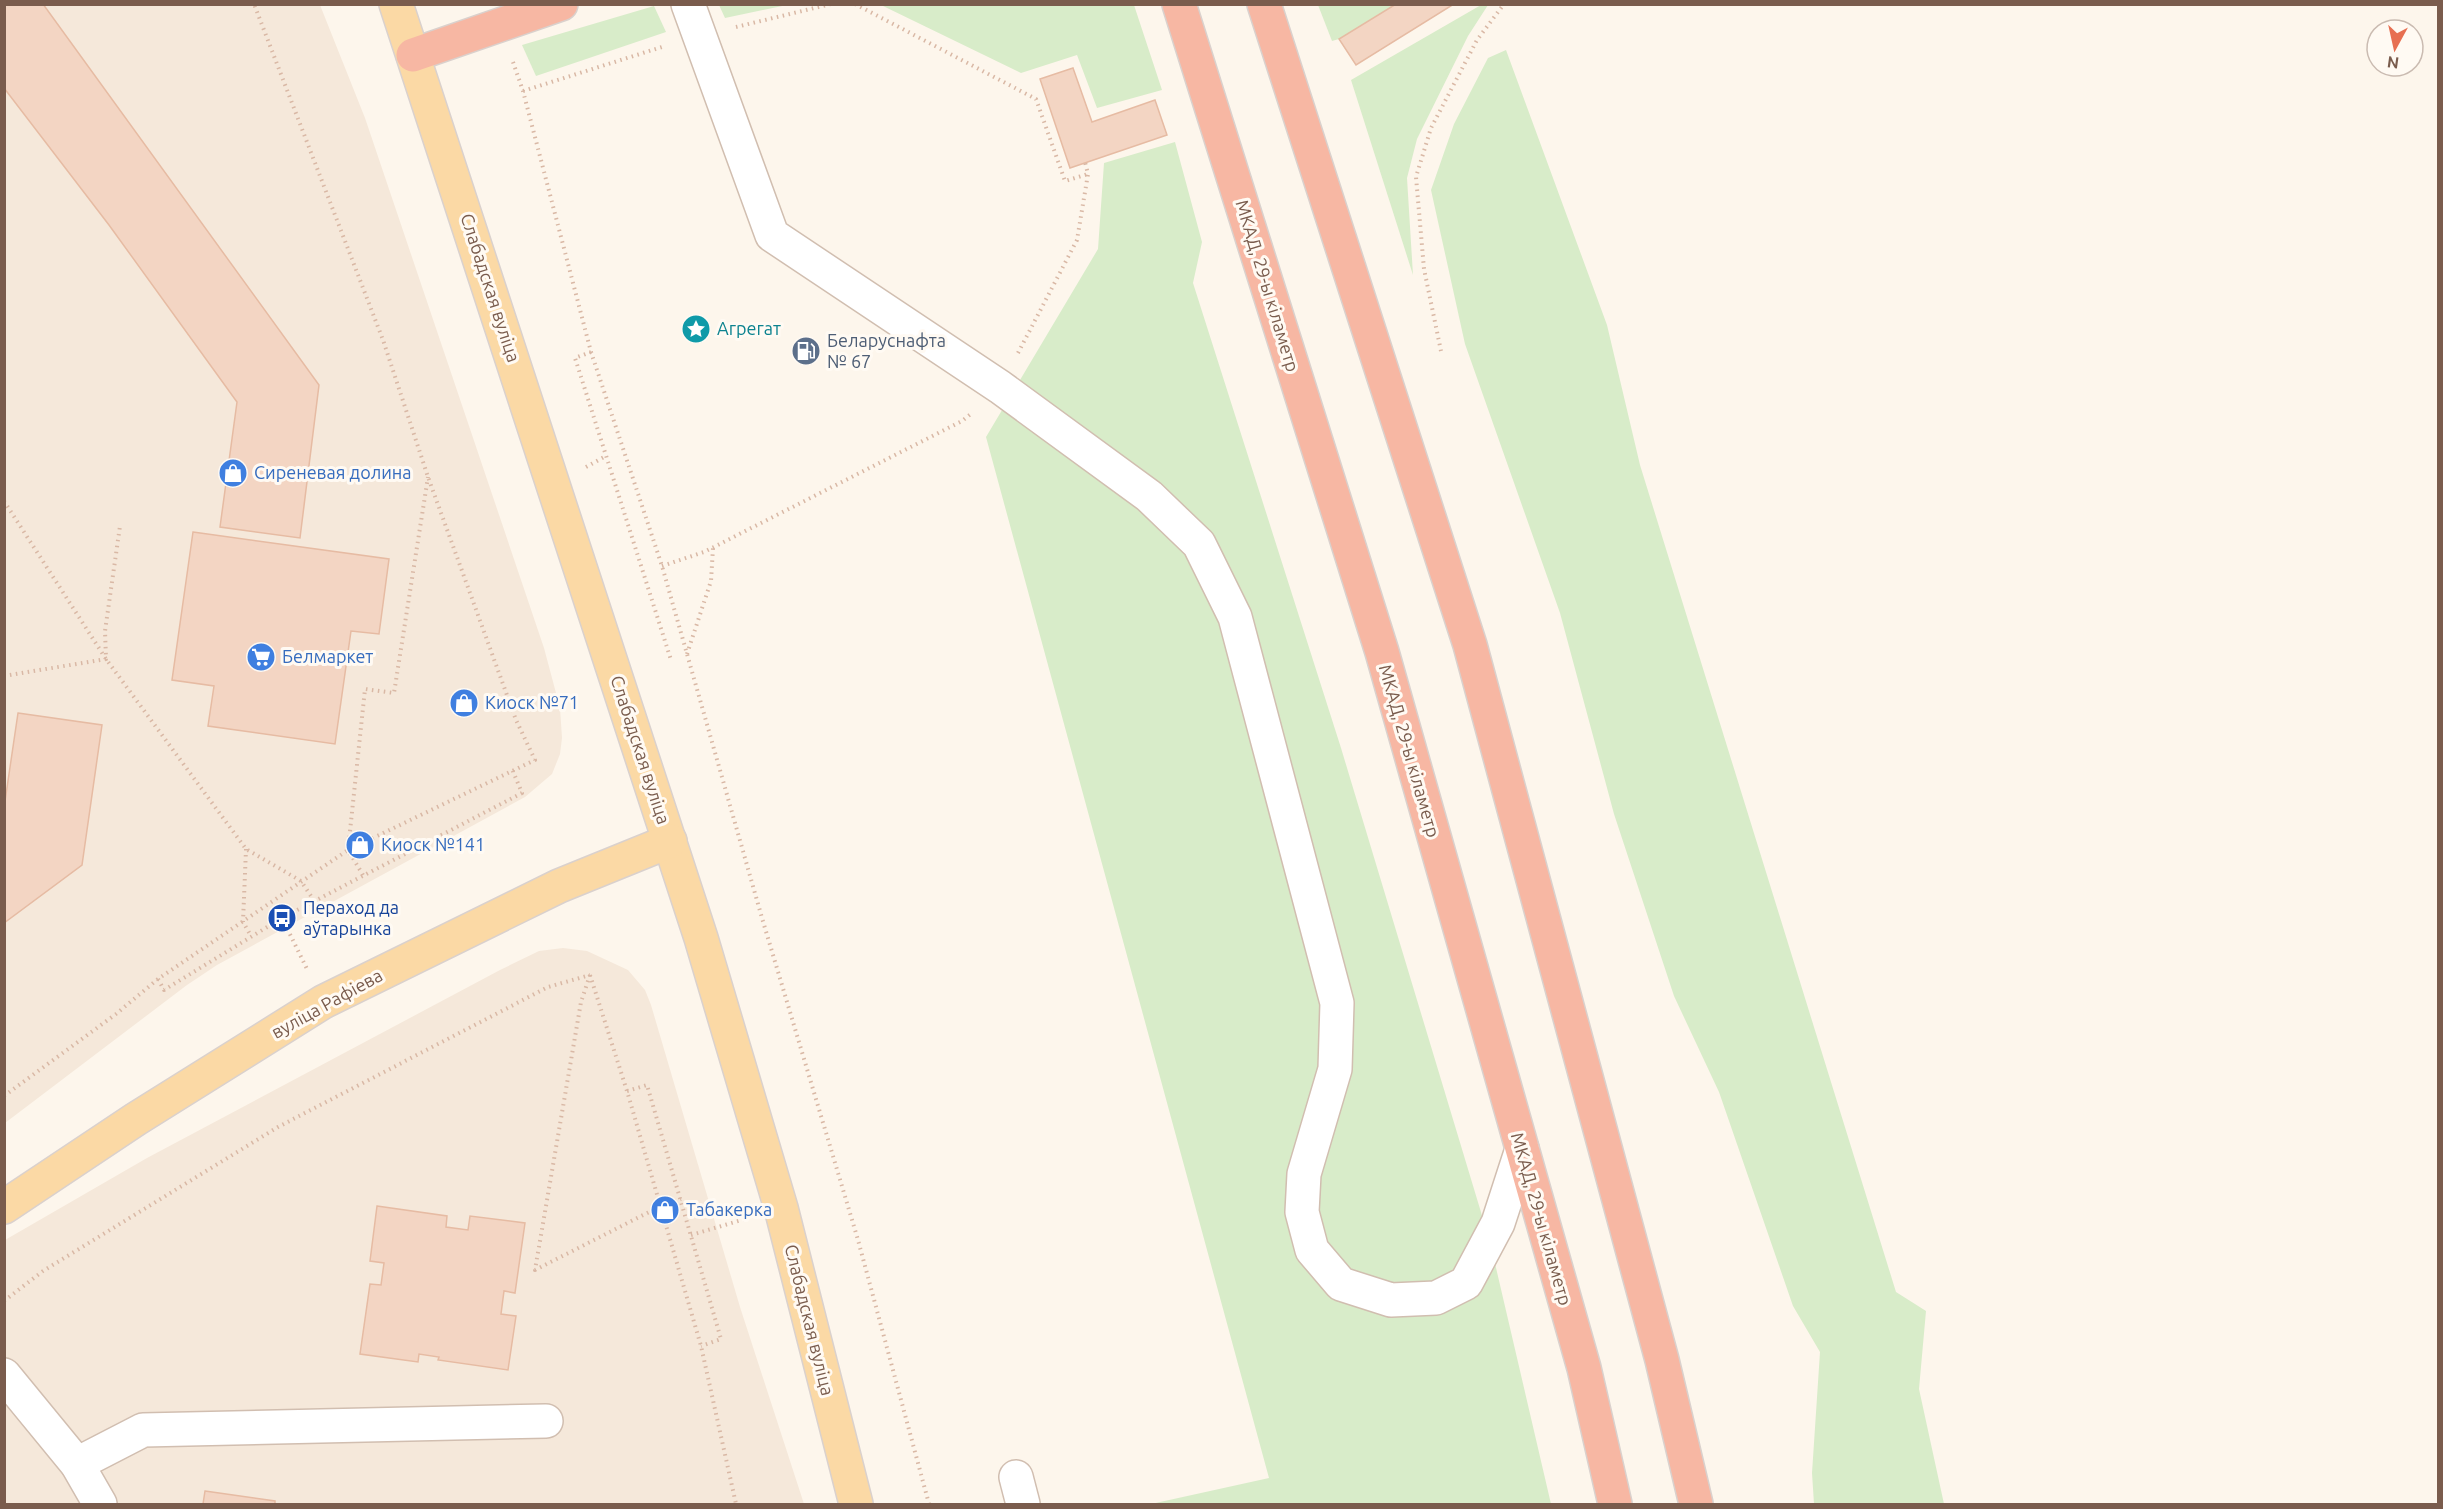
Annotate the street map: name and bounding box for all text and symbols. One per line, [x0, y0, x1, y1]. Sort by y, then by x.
north arrow [2365, 18, 2425, 78]
text: N [2386, 53, 2400, 73]
street label: МКАД, 29-ы кіламетр [1232, 197, 1304, 374]
street label: Слабадская вуліца [457, 211, 524, 365]
place icon: Агрегат [680, 313, 712, 345]
place label: Агрегат [717, 318, 781, 338]
place label: Беларуснафта № 67 [827, 330, 946, 371]
fuel station icon: Беларуснафта № 67 [790, 335, 822, 367]
shop icon: Сиреневая долина [217, 457, 249, 489]
place label: Сиреневая долина [254, 462, 412, 482]
supermarket icon: Белмаркет [245, 641, 277, 673]
place label: Белмаркет [282, 646, 373, 666]
street label: МКАД, 29-ы кіламетр [1376, 662, 1444, 839]
street label: Слабадская вуліца [607, 673, 674, 827]
shop icon: Киоск №71 [448, 687, 480, 719]
place label: Киоск №71 [485, 692, 579, 712]
shop icon: Киоск №141 [344, 829, 376, 861]
place label: Киоск №141 [381, 834, 485, 854]
place label: Пераход да аўтарынка [303, 897, 399, 938]
bus stop icon: Пераход да аўтарынка [266, 902, 298, 934]
street label: вуліца Рафіева [267, 964, 386, 1042]
street label: МКАД, 29-ы кіламетр [1508, 1130, 1576, 1307]
shop icon: Табакерка [649, 1194, 681, 1226]
place label: Табакерка [686, 1199, 772, 1219]
street label: Слабадская вуліца [782, 1242, 838, 1397]

